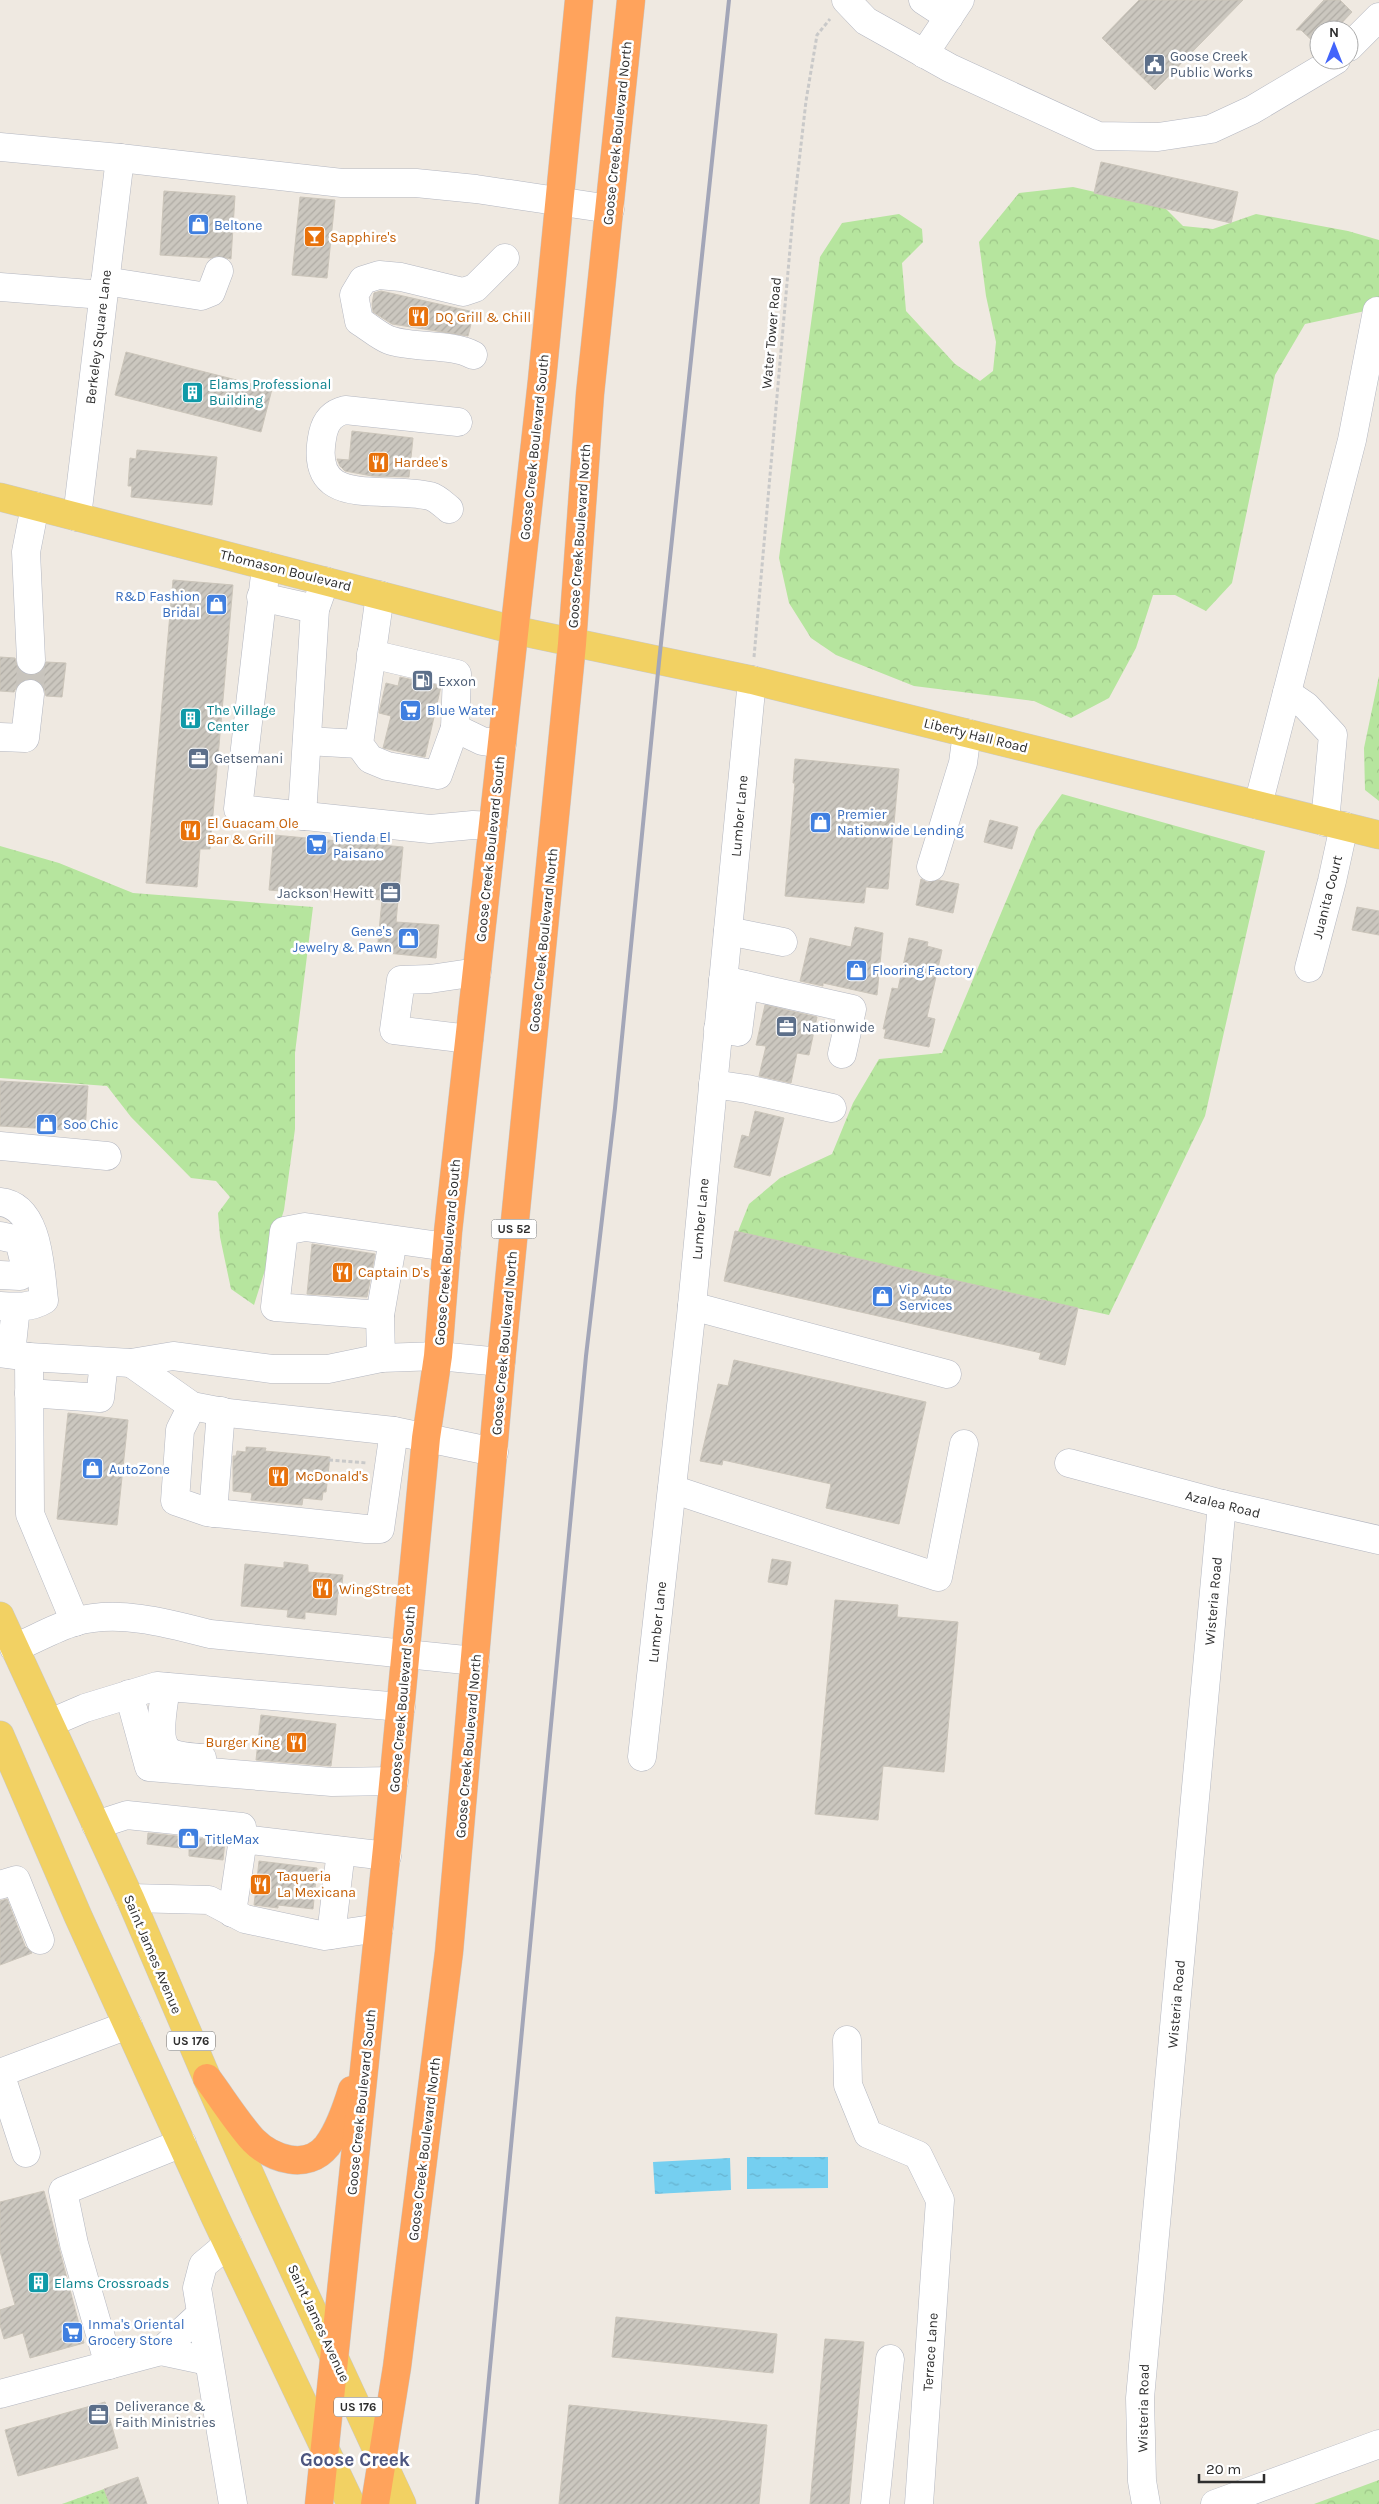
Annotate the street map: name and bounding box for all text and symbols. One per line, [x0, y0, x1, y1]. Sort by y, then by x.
north arrow [1309, 20, 1359, 70]
text: N [1329, 24, 1339, 41]
street label: Goose Creek Boulevard North [599, 40, 636, 226]
place label: Goose Creek Public Works [1170, 48, 1253, 81]
public building icon: Goose Creek Public Works [1142, 52, 1166, 76]
shop icon: Beltone [186, 213, 210, 237]
place label: Beltone [214, 217, 262, 234]
bar icon: Sapphire's [302, 225, 326, 249]
place label: Sapphire's [330, 229, 397, 246]
street label: Berkeley Square Lane [82, 269, 115, 405]
street label: Water Tower Road [758, 276, 785, 390]
restaurant icon: DQ Grill & Chill [407, 305, 431, 329]
place label: DQ Grill & Chill [435, 309, 531, 326]
street label: Goose Creek Boulevard South [516, 353, 553, 541]
place label: Elams Professional Building [209, 376, 331, 409]
building icon: Elams Professional Building [181, 380, 205, 404]
street label: Goose Creek Boulevard North [565, 443, 594, 629]
restaurant icon: Hardee's [366, 450, 390, 474]
place label: Hardee's [394, 454, 448, 471]
street label: Thomason Boulevard [218, 546, 353, 595]
place label: R&D Fashion Bridal [115, 588, 200, 621]
shop icon: R&D Fashion Bridal [204, 592, 228, 616]
fuel station icon: Exxon [410, 669, 434, 693]
place label: Exxon [438, 673, 476, 690]
supermarket icon: Blue Water [399, 698, 423, 722]
place label: The Village Center [207, 702, 276, 735]
place label: Blue Water [427, 702, 497, 719]
building icon: The Village Center [179, 706, 203, 730]
street label: Liberty Hall Road [922, 714, 1030, 757]
office icon: Getsemani [186, 746, 210, 770]
place label: Getsemani [214, 750, 283, 767]
street label: Goose Creek Boulevard South [472, 755, 509, 943]
street label: Lumber Lane [727, 775, 752, 858]
place label: Premier Nationwide Lending [837, 806, 964, 839]
shop icon: Premier Nationwide Lending [809, 810, 833, 834]
place label: El Guacam Ole Bar & Grill [207, 815, 299, 848]
restaurant icon: El Guacam Ole Bar & Grill [179, 819, 203, 843]
place label: Tienda El Paisano [333, 829, 391, 862]
supermarket icon: Tienda El Paisano [305, 833, 329, 857]
street label: Goose Creek Boulevard North [525, 847, 562, 1033]
street label: Juanita Court [1309, 853, 1346, 941]
office icon: Jackson Hewitt [378, 881, 402, 905]
place label: Jackson Hewitt [277, 885, 374, 902]
place label: Gene's Jewelry & Pawn [293, 923, 392, 956]
shop icon: Gene's Jewelry & Pawn [396, 927, 420, 951]
shop icon: Flooring Factory [844, 958, 868, 982]
place label: Flooring Factory [872, 962, 974, 979]
office icon: Nationwide [774, 1015, 798, 1039]
place label: Nationwide [802, 1019, 875, 1036]
shop icon: Soo Chic [35, 1112, 59, 1136]
place label: Soo Chic [63, 1116, 119, 1133]
street label: Goose Creek Boulevard South [431, 1158, 464, 1346]
street label: Lumber Lane [688, 1178, 713, 1261]
road number: US 52 [492, 1220, 536, 1238]
street label: Goose Creek Boulevard North [488, 1250, 521, 1436]
restaurant icon: Captain D's [330, 1260, 354, 1284]
place label: Captain D's [358, 1264, 430, 1281]
place label: Vip Auto Services [899, 1281, 953, 1314]
shop icon: Vip Auto Services [871, 1285, 895, 1309]
shop icon: AutoZone [81, 1457, 105, 1481]
place label: AutoZone [109, 1461, 170, 1478]
restaurant icon: McDonald's [267, 1464, 291, 1488]
place label: McDonald's [295, 1468, 369, 1485]
street label: Azalea Road [1184, 1487, 1262, 1522]
street label: Wisteria Road [1201, 1556, 1226, 1646]
restaurant icon: WingStreet [311, 1577, 335, 1601]
street label: Lumber Lane [645, 1580, 670, 1664]
place label: WingStreet [339, 1581, 410, 1598]
street label: Goose Creek Boulevard South [386, 1605, 419, 1793]
street label: Goose Creek Boulevard North [452, 1653, 485, 1839]
restaurant icon: Burger King [284, 1730, 308, 1754]
place label: Burger King [205, 1734, 280, 1751]
shop icon: TitleMax [177, 1827, 201, 1851]
place label: TitleMax [205, 1831, 259, 1848]
place label: Taqueria La Mexicana [277, 1868, 356, 1901]
restaurant icon: Taqueria La Mexicana [249, 1872, 273, 1896]
street label: Saint James Avenue [120, 1892, 185, 2016]
street label: Wisteria Road [1164, 1959, 1189, 2049]
street label: Goose Creek Boulevard South [343, 2008, 380, 2196]
road number: US 176 [167, 2032, 215, 2050]
street label: Goose Creek Boulevard North [405, 2056, 444, 2242]
street label: Saint James Avenue [284, 2262, 353, 2385]
building icon: Elams Crossroads [26, 2271, 50, 2295]
place label: Elams Crossroads [54, 2275, 169, 2292]
street label: Terrace Lane [919, 2312, 942, 2392]
place label: Inma's Oriental Grocery Store [88, 2316, 185, 2349]
supermarket icon: Inma's Oriental Grocery Store [60, 2320, 84, 2344]
street label: Wisteria Road [1134, 2363, 1153, 2453]
place label: Deliverance & Faith Ministries [115, 2398, 216, 2431]
road number: US 176 [334, 2398, 382, 2416]
office icon: Deliverance & Faith Ministries [87, 2402, 111, 2426]
district label: Goose Creek [300, 2449, 410, 2471]
scale bar [1199, 2452, 1264, 2484]
text: 20 m [1206, 2460, 1241, 2478]

